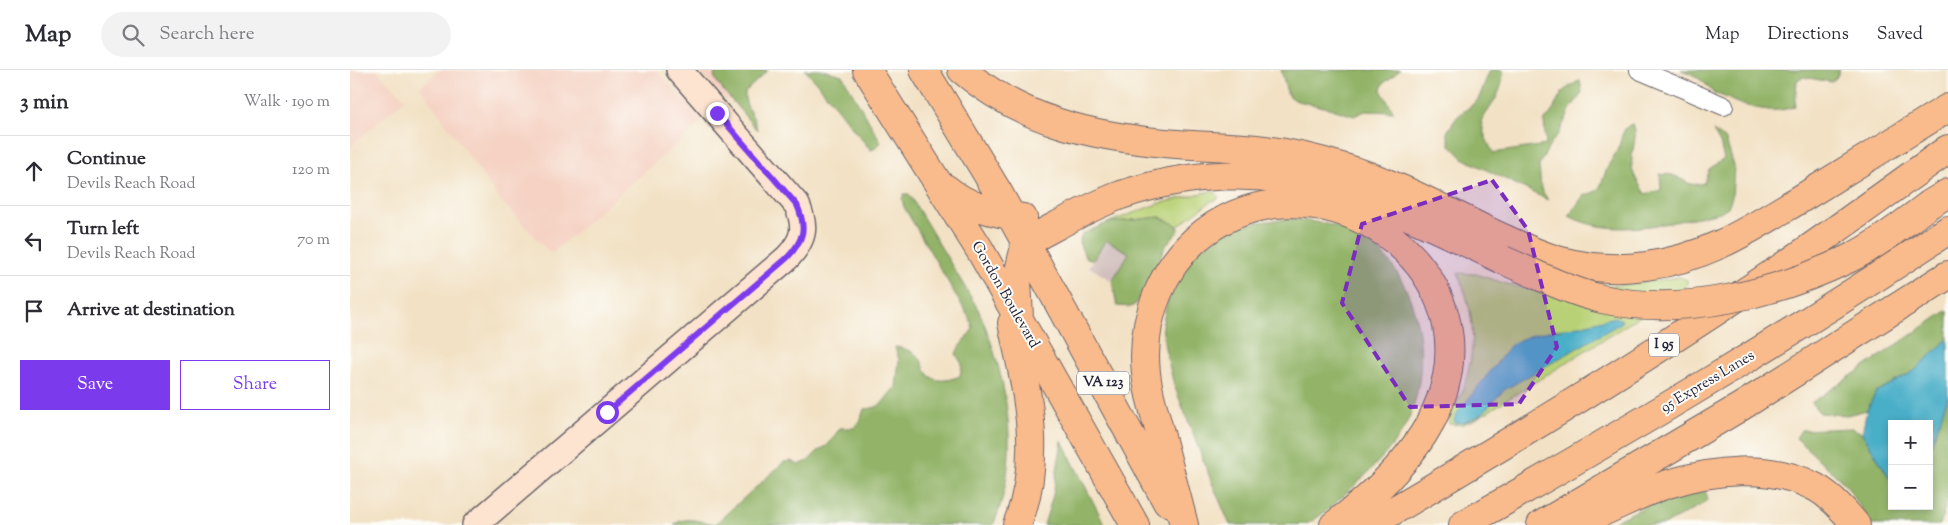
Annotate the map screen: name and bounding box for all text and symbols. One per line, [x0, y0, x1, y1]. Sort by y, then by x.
search box [101, 12, 451, 57]
text: Map [25, 18, 71, 52]
icon: search [119, 21, 147, 49]
text: Search here [159, 21, 255, 48]
text: Map [1705, 22, 1740, 48]
text: Directions [1768, 22, 1849, 48]
text: Saved [1877, 22, 1923, 48]
text: 3 min [20, 88, 69, 118]
text: Walk · 190 m [243, 91, 330, 114]
route end [706, 102, 729, 125]
text: Continue [67, 146, 146, 173]
icon: ahead [20, 157, 48, 185]
text: 120 m [292, 159, 330, 182]
text: Devils Reach Road [67, 173, 196, 196]
text: Turn left [67, 216, 139, 243]
icon: left [20, 227, 48, 255]
text: 70 m [297, 229, 330, 252]
street label: Gordon Boulevard [966, 238, 1044, 353]
text: Devils Reach Road [67, 243, 196, 266]
icon: arrive [20, 297, 48, 325]
text: Arrive at destination [67, 297, 235, 324]
road number: I 95 [1649, 334, 1679, 356]
street label: 95 Express Lanes [1657, 346, 1759, 418]
button: Save [20, 360, 170, 410]
button: Share [180, 360, 330, 410]
road number: VA 123 [1077, 372, 1129, 394]
route start [596, 401, 619, 424]
map controls [1888, 420, 1933, 510]
button: + [1888, 420, 1933, 465]
button: − [1888, 465, 1933, 510]

